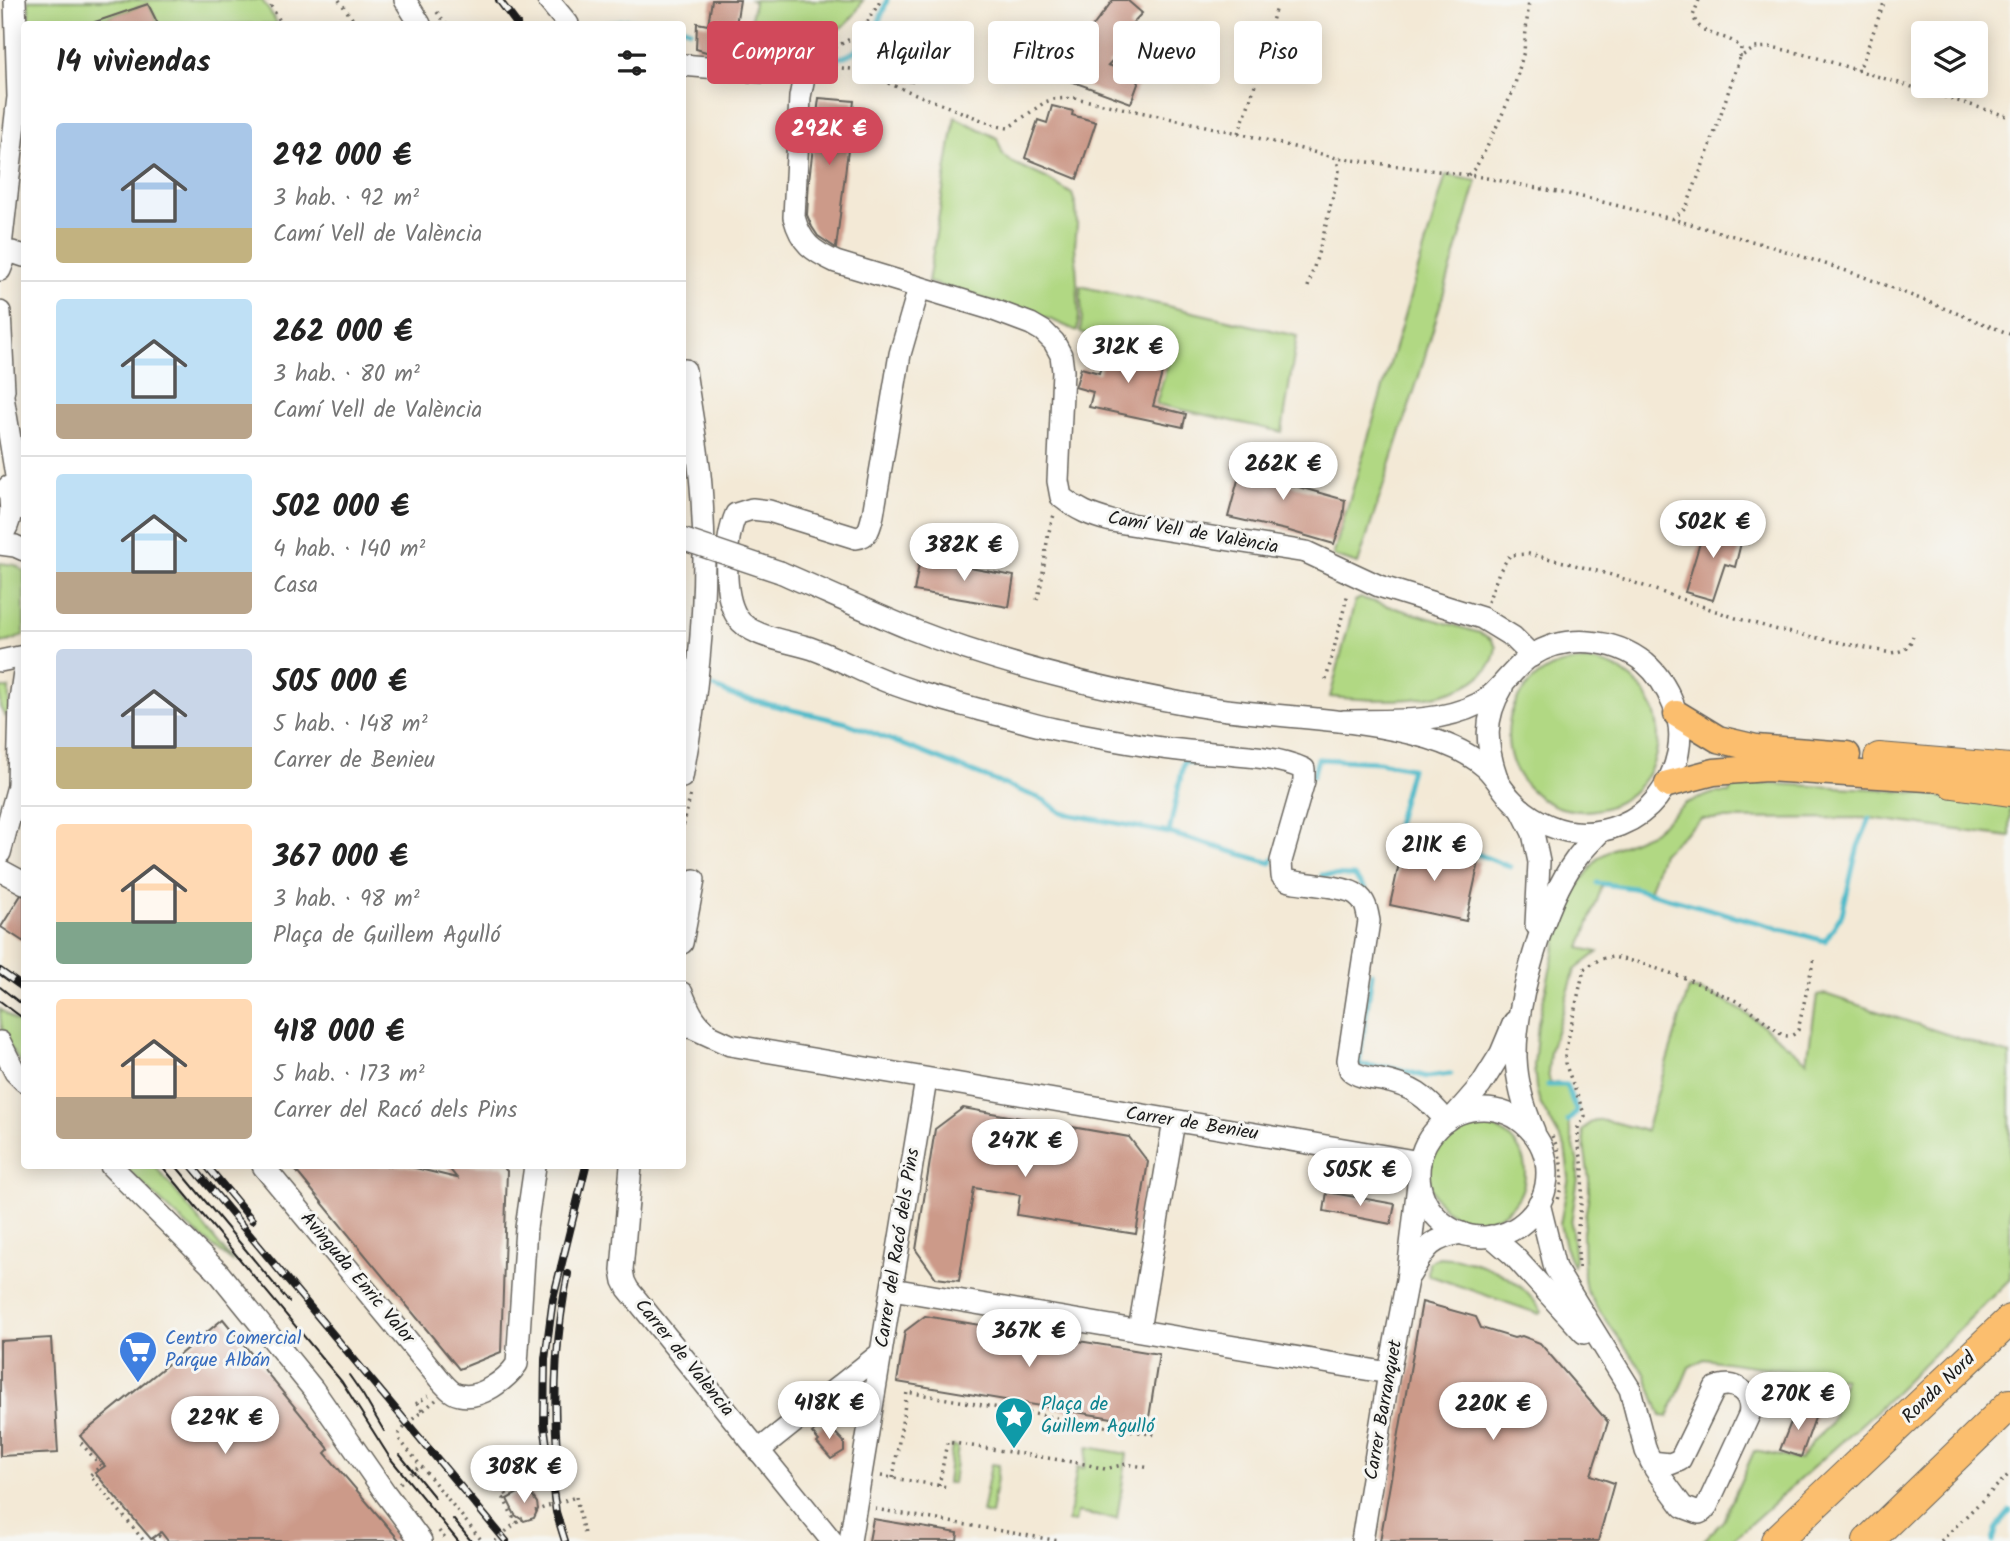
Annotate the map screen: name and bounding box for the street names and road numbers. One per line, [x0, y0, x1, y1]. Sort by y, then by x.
street label: Camí Vell de València [1105, 503, 1281, 563]
street label: Carrer de Benieu [1123, 1099, 1261, 1149]
street label: Carrer del Racó dels Pins [867, 1146, 929, 1350]
street label: Avinguda Enric Valor [292, 1205, 423, 1352]
street label: Carrer de València [627, 1292, 741, 1424]
street label: Carrer Barranquet [1357, 1337, 1411, 1483]
street label: Ronda Nord [1895, 1345, 1983, 1431]

